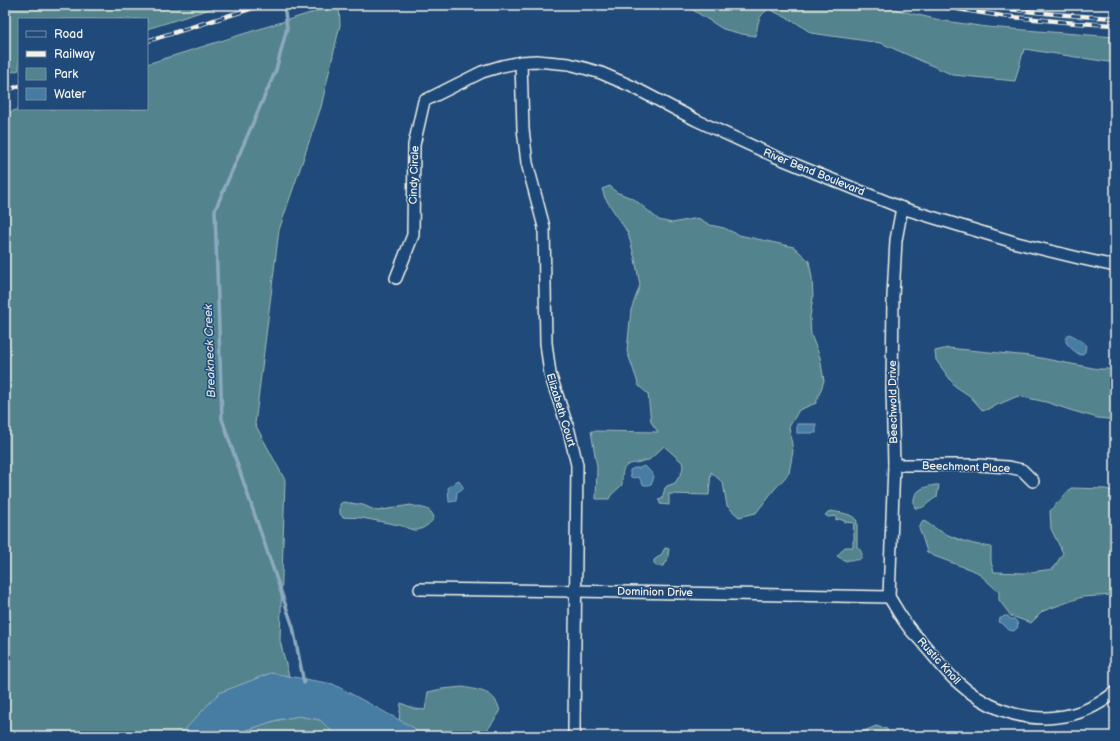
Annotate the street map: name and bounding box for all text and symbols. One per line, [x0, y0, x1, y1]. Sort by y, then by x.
legend [18, 18, 148, 110]
text: Road [54, 27, 83, 42]
text: Railway [54, 47, 96, 62]
text: Park [54, 67, 78, 82]
text: Water [54, 87, 86, 102]
street label: Cindy Circle [406, 145, 422, 205]
street label: River Bend Boulevard [761, 146, 867, 198]
water label: Breakneck Creek [201, 303, 219, 398]
street label: Beechwold Drive [886, 360, 900, 444]
street label: Elizabeth Court [544, 372, 579, 449]
street label: Beechmont Place [922, 459, 1011, 475]
street label: Dominion Drive [617, 585, 693, 599]
street label: Rustic Knoll [915, 635, 963, 687]

